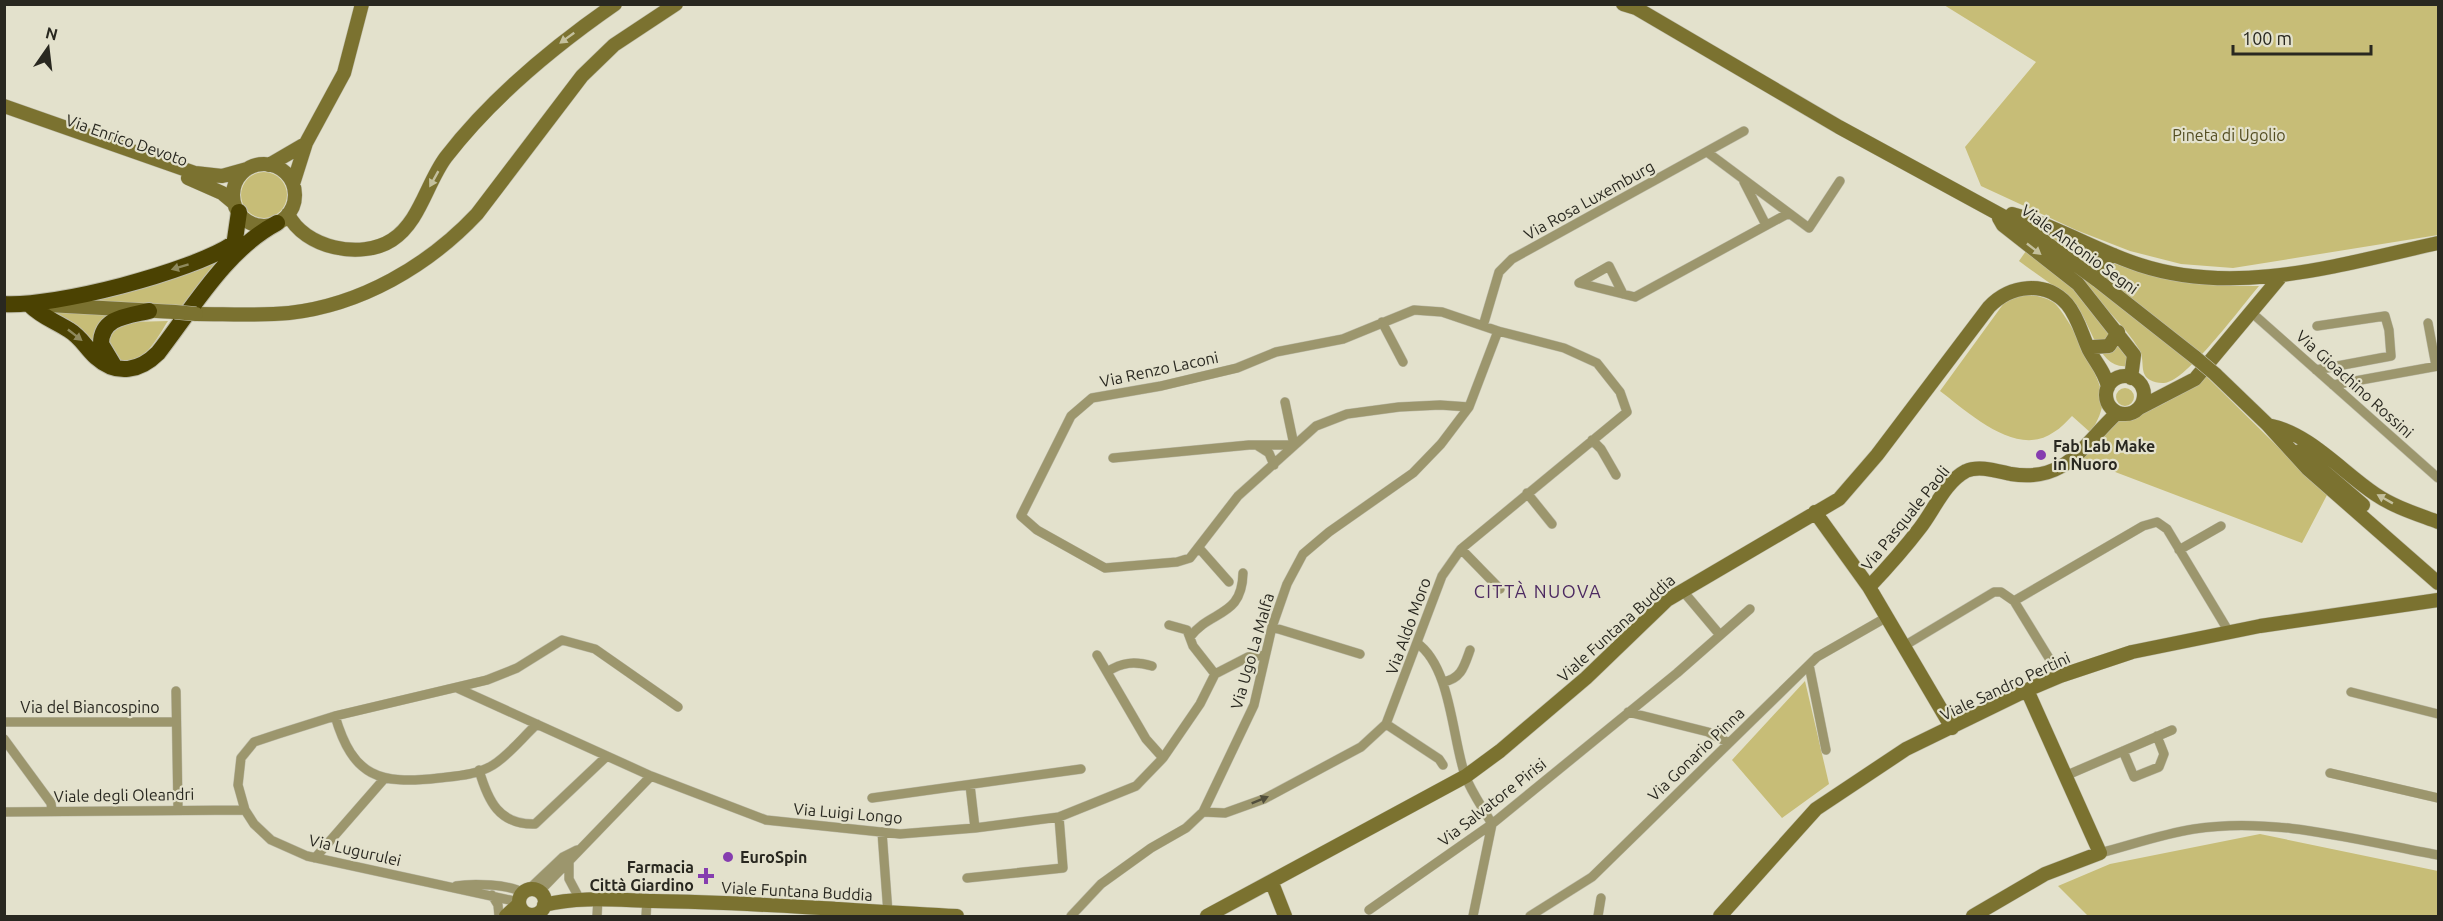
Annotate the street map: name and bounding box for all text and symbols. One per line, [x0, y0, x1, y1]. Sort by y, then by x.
north arrow [18, 18, 78, 78]
scale bar [2233, 18, 2371, 56]
text: N [44, 23, 60, 44]
text: 100 m [2242, 28, 2292, 48]
one-way arrow [560, 32, 576, 44]
street label: Via Enrico Devoto [64, 111, 190, 169]
park label: Pineta di Ugolio [2172, 126, 2286, 144]
street label: Via Rosa Luxemburg [1521, 157, 1657, 243]
one-way arrow [429, 170, 439, 187]
street label: Viale Antonio Segni [2018, 201, 2142, 297]
one-way arrow [2027, 243, 2042, 255]
one-way arrow [171, 262, 189, 272]
street label: Via Gioachino Rossini [2293, 327, 2417, 441]
one-way arrow [67, 329, 83, 342]
street label: Via Renzo Laconi [1098, 348, 1220, 390]
place label: Fab Lab Make in Nuoro [2053, 437, 2155, 473]
marker: Fab Lab Make in Nuoro [2034, 448, 2048, 462]
street label: Via Pasquale Paoli [1857, 462, 1953, 574]
one-way arrow [2376, 494, 2393, 504]
street label: Viale Funtana Buddia [1554, 571, 1678, 685]
street label: Via Aldo Moro [1382, 575, 1434, 677]
district label: CITTÀ NUOVA [1474, 580, 1602, 601]
street label: Via Ugo La Malfa [1227, 591, 1277, 711]
street label: Viale Sandro Pertini [1937, 648, 2073, 724]
street label: Via del Biancospino [20, 698, 160, 716]
street label: Via Gonario Pinna [1644, 704, 1748, 804]
street label: Via Salvatore Pirisi [1435, 754, 1549, 850]
street label: Viale degli Oleandri [53, 785, 195, 805]
one-way arrow [1251, 795, 1269, 805]
street label: Via Luigi Longo [793, 799, 903, 827]
street label: Via Lugurulei [307, 831, 403, 869]
place label: EuroSpin [740, 848, 807, 866]
marker: EuroSpin [721, 850, 735, 864]
place label: Farmacia Città Giardino [590, 858, 694, 894]
marker: Farmacia Città Giardino [699, 869, 713, 883]
street label: Viale Funtana Buddia [721, 878, 873, 904]

